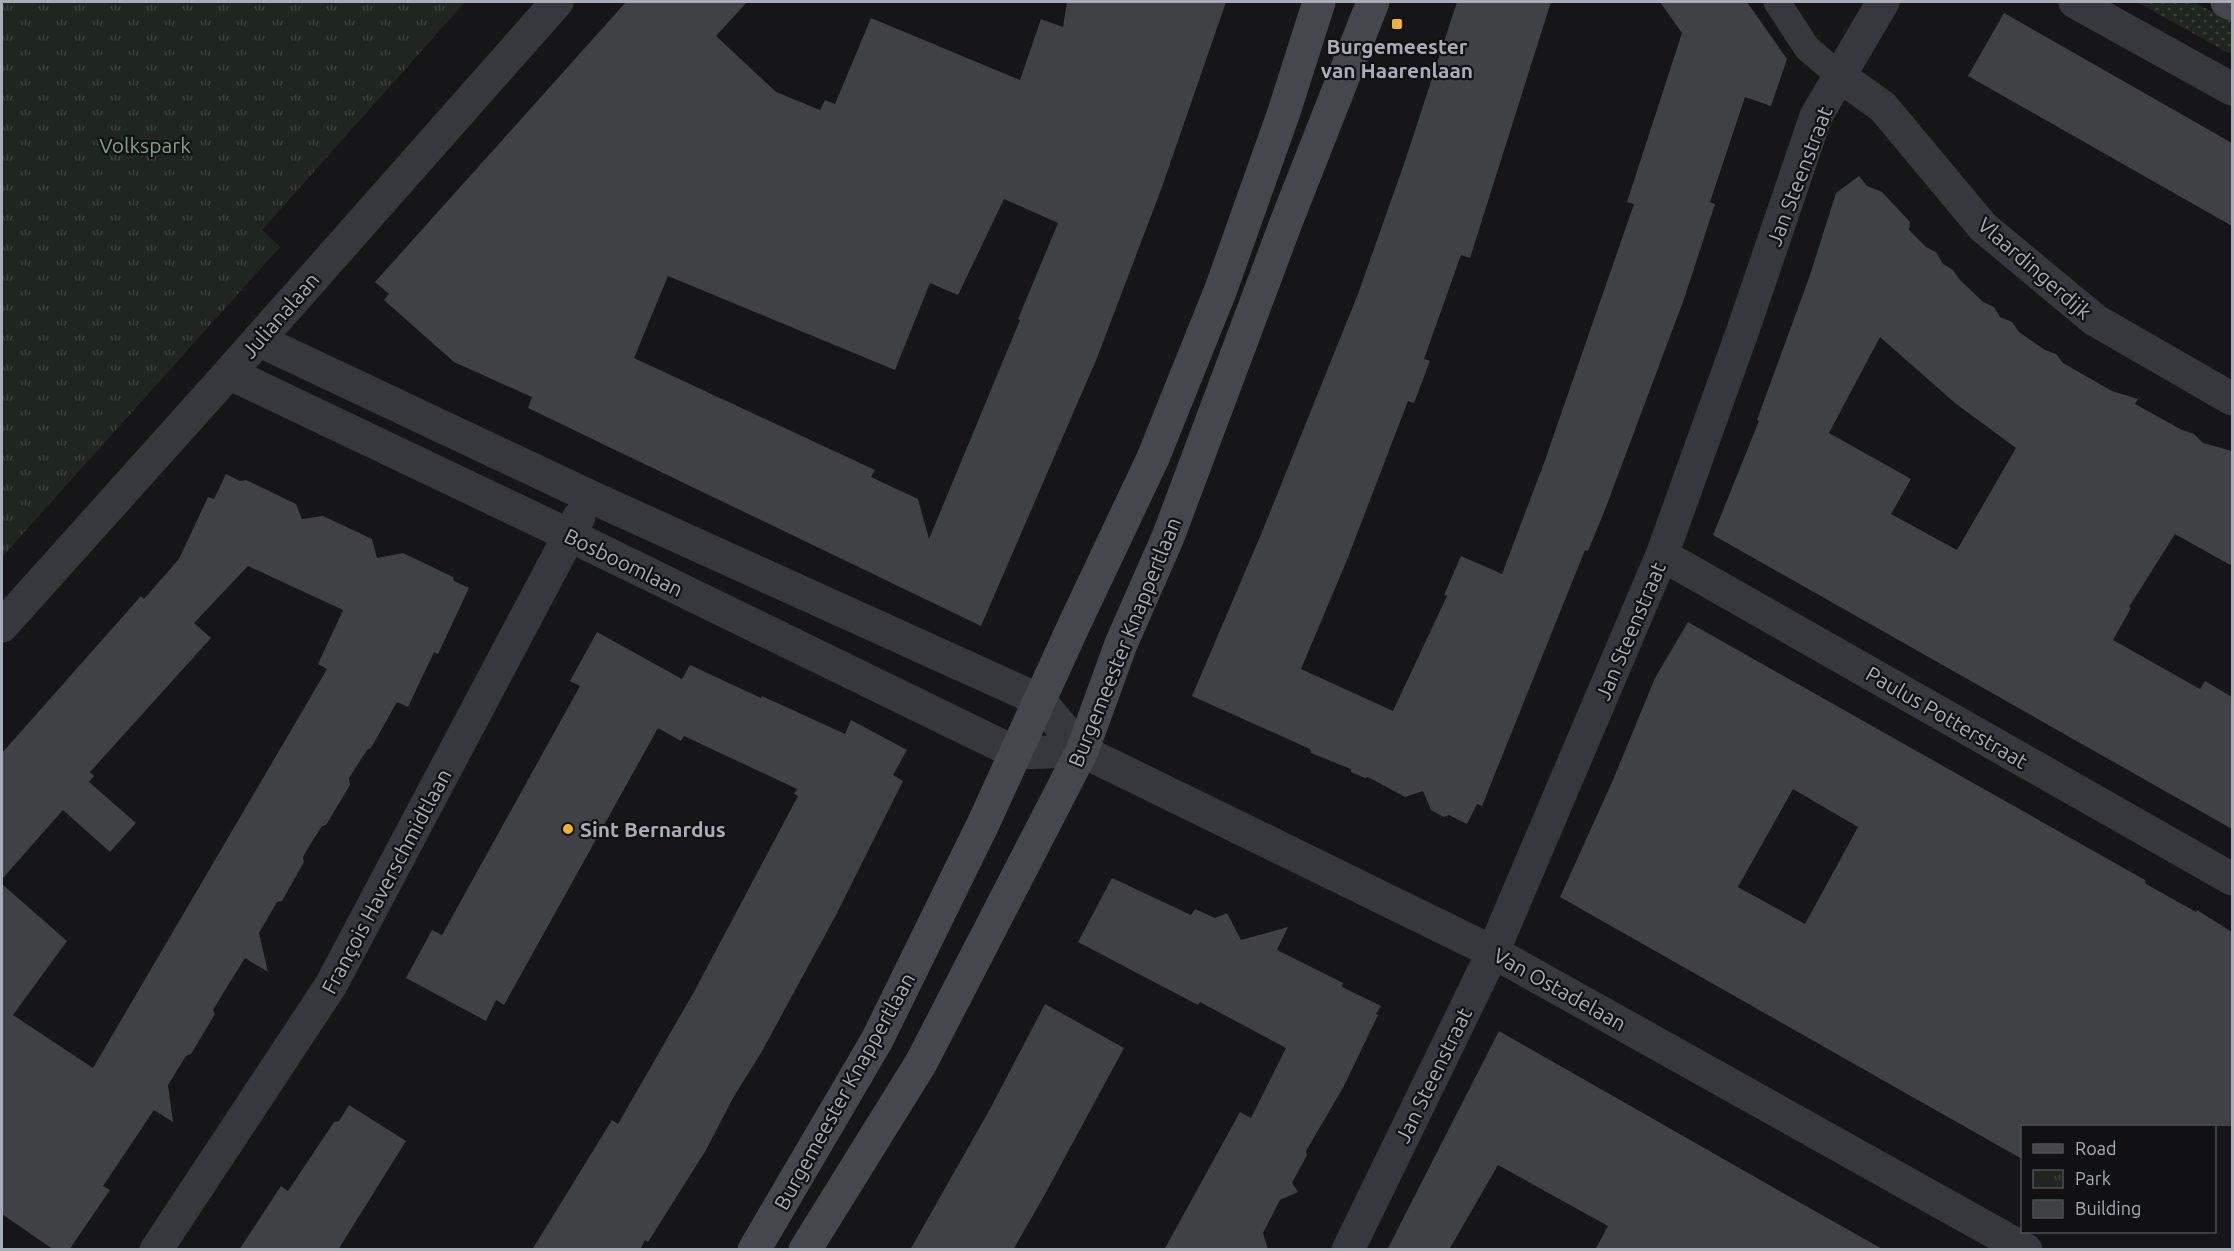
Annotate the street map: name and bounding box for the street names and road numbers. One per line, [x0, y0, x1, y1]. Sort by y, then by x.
street label: Jan Steenstraat [1761, 103, 1837, 249]
street label: Vlaardingerdijk [1973, 212, 2097, 324]
street label: Julianalaan [236, 267, 324, 363]
street label: Burgemeester Knappertlaan [1063, 514, 1185, 770]
street label: Bosboomlaan [561, 523, 687, 601]
street label: Jan Steenstraat [1590, 558, 1670, 704]
street label: Paulus Potterstraat [1862, 661, 2032, 773]
street label: François Haverschmidtlaan [316, 764, 456, 998]
street label: Van Ostadelaan [1489, 943, 1631, 1035]
street label: Burgemeester Knappertlaan [769, 968, 919, 1214]
street label: Jan Steenstraat [1390, 1003, 1476, 1147]

